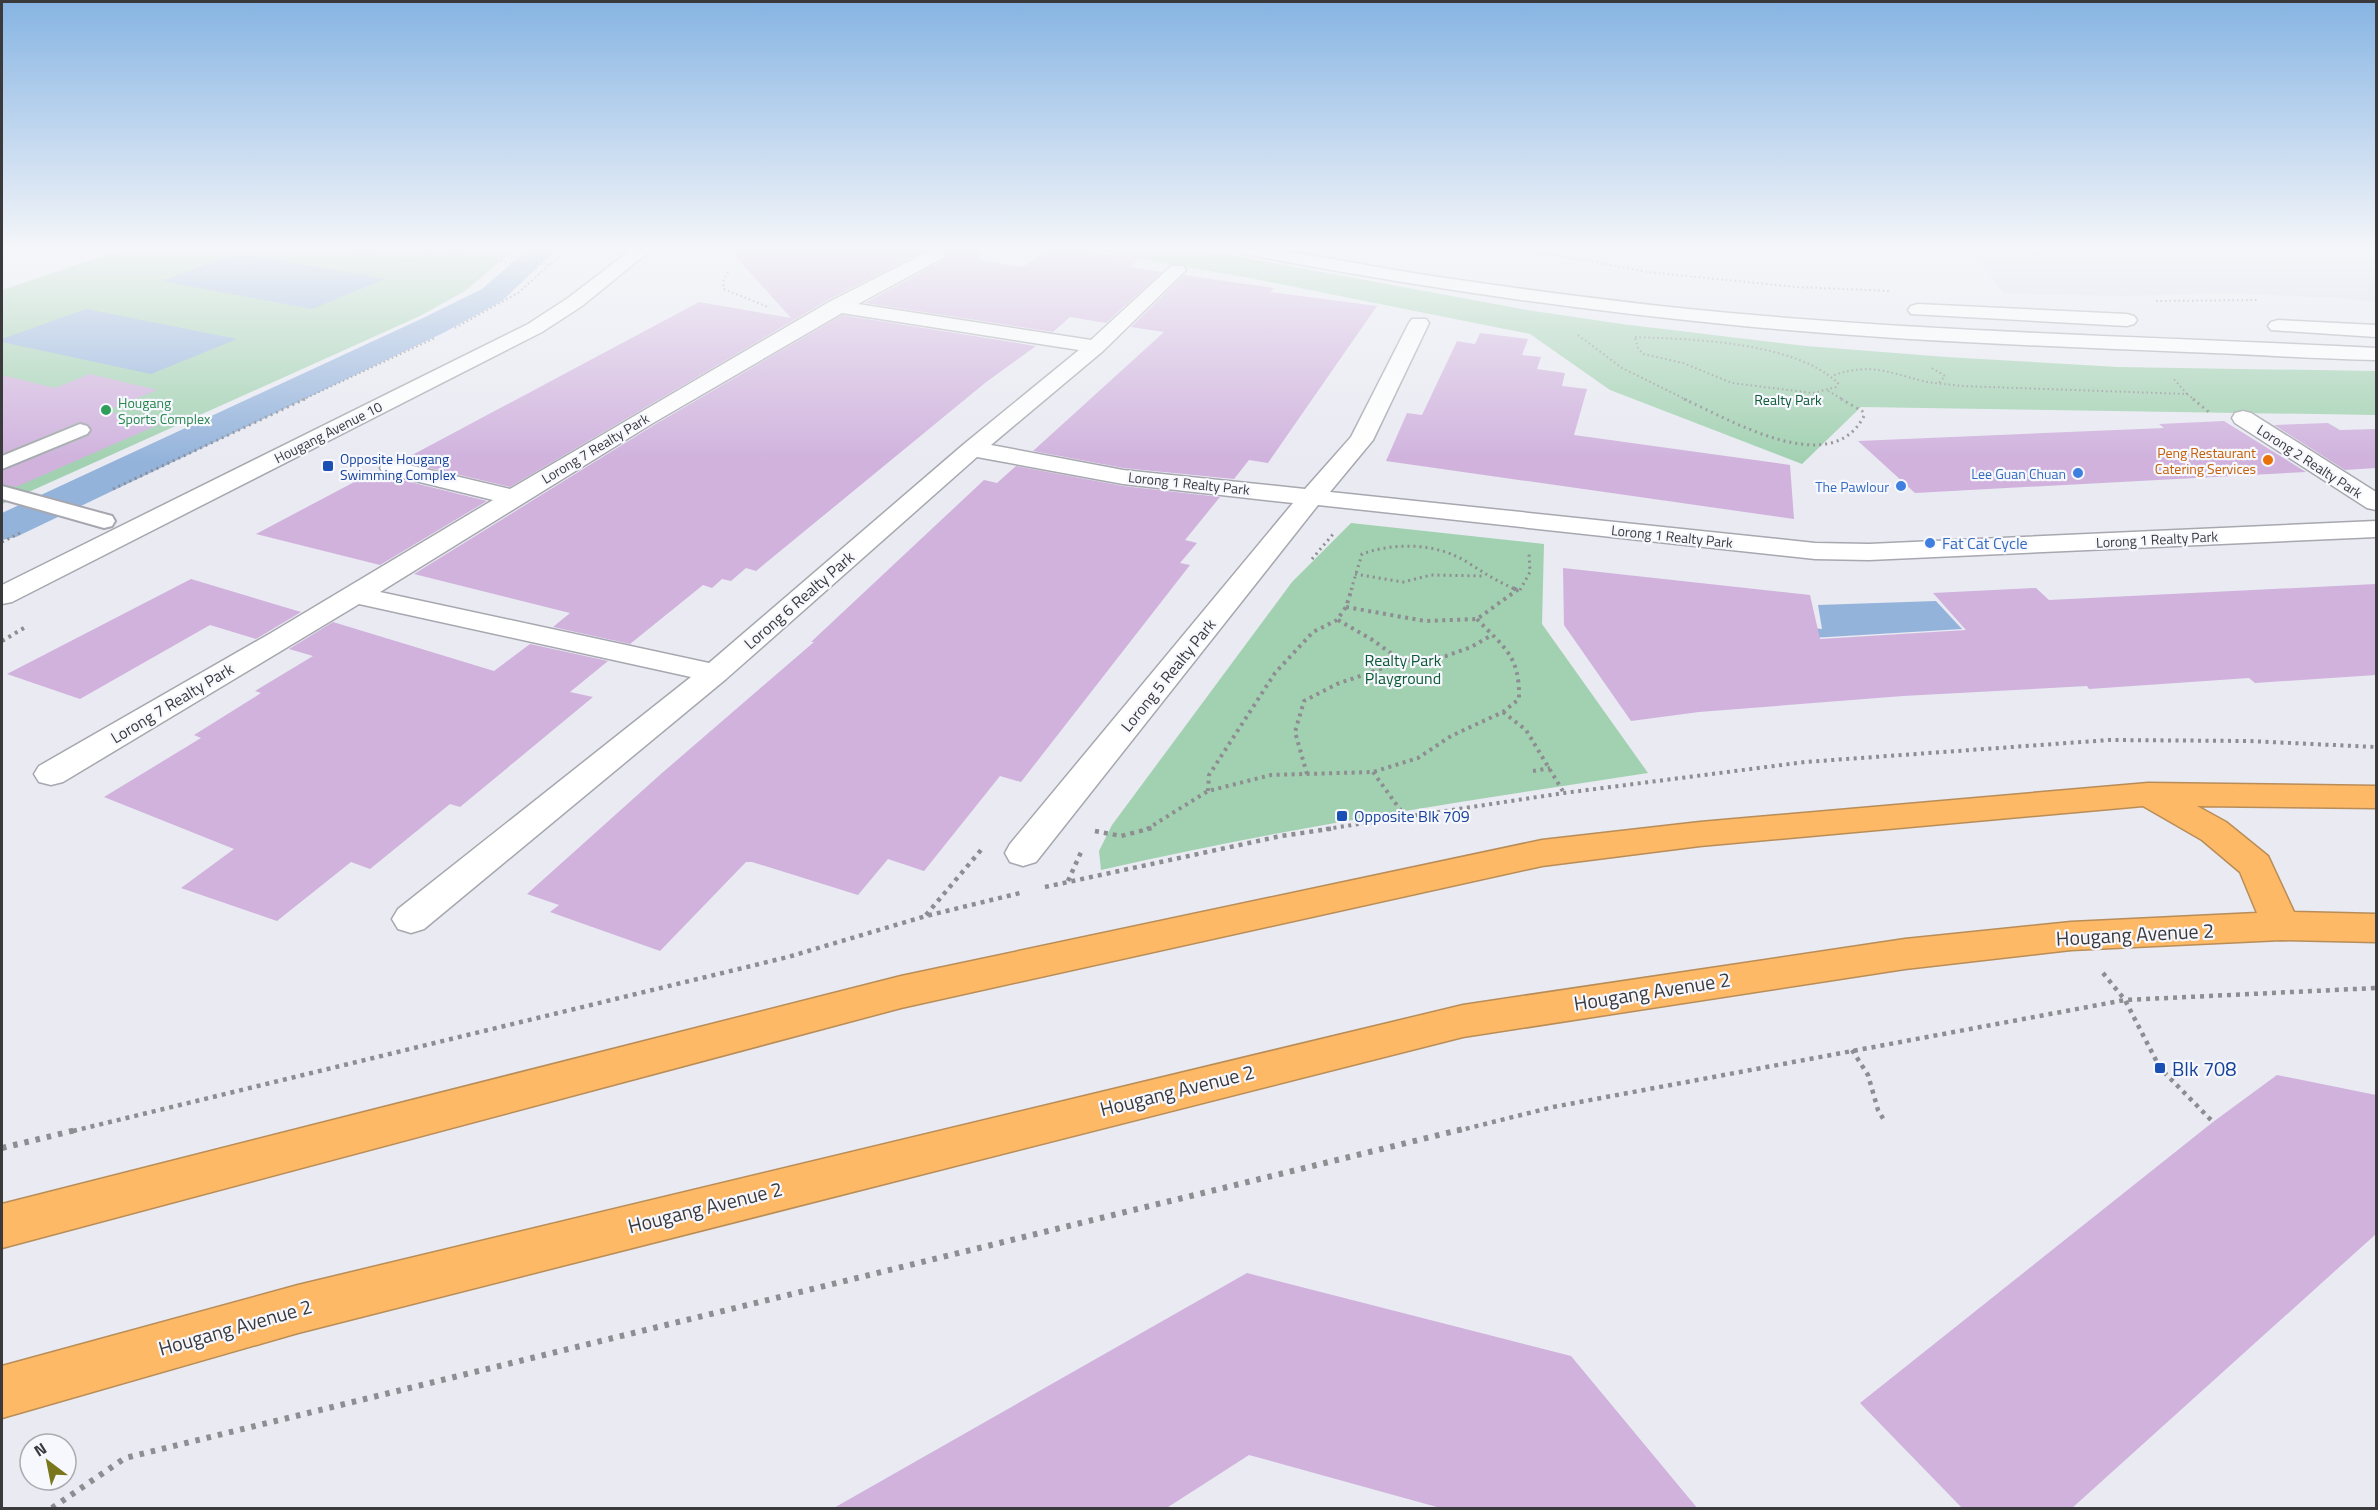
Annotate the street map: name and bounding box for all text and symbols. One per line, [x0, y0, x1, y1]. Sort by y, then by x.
park label: Realty Park [1754, 389, 1822, 410]
place label: Hougang Sports Complex [118, 392, 211, 429]
street label: Hougang Avenue 10 [270, 396, 386, 468]
marker: Hougang Sports Complex [99, 403, 113, 417]
street label: Lorong 7 Realty Park [537, 407, 653, 488]
street label: Lorong 2 Realty Park [2253, 419, 2367, 503]
place label: Peng Restaurant Catering Services [2155, 442, 2256, 479]
place label: Opposite Hougang Swimming Complex [340, 448, 457, 485]
marker: Peng Restaurant Catering Services [2261, 453, 2275, 467]
marker: Opposite Hougang Swimming Complex [321, 459, 335, 473]
place label: Lee Guan Chuan [1971, 463, 2066, 484]
street label: Lorong 1 Realty Park [1127, 466, 1251, 500]
marker: Lee Guan Chuan [2071, 466, 2085, 480]
place label: The Pawlour [1815, 476, 1889, 497]
marker: The Pawlour [1894, 479, 1908, 493]
street label: Lorong 1 Realty Park [1610, 519, 1734, 553]
street label: Lorong 1 Realty Park [2095, 525, 2219, 553]
place label: Fat Cat Cycle [1942, 531, 2028, 555]
marker: Fat Cat Cycle [1923, 536, 1937, 550]
street label: Lorong 6 Realty Park [738, 545, 860, 655]
street label: Lorong 5 Realty Park [1115, 613, 1221, 737]
park label: Realty Park Playground [1365, 648, 1442, 690]
street label: Lorong 7 Realty Park [106, 657, 238, 749]
place label: Opposite Blk 709 [1354, 804, 1470, 828]
marker: Opposite Blk 709 [1335, 809, 1349, 823]
street label: Hougang Avenue 2 [2055, 914, 2215, 954]
street label: Hougang Avenue 2 [1571, 963, 1733, 1019]
place label: Blk 708 [2172, 1053, 2237, 1084]
street label: Hougang Avenue 2 [1096, 1056, 1258, 1124]
marker: Blk 708 [2153, 1061, 2167, 1075]
street label: Hougang Avenue 2 [624, 1173, 786, 1241]
street label: Hougang Avenue 2 [155, 1290, 315, 1364]
north arrow [18, 1432, 78, 1492]
text: N [29, 1436, 51, 1462]

